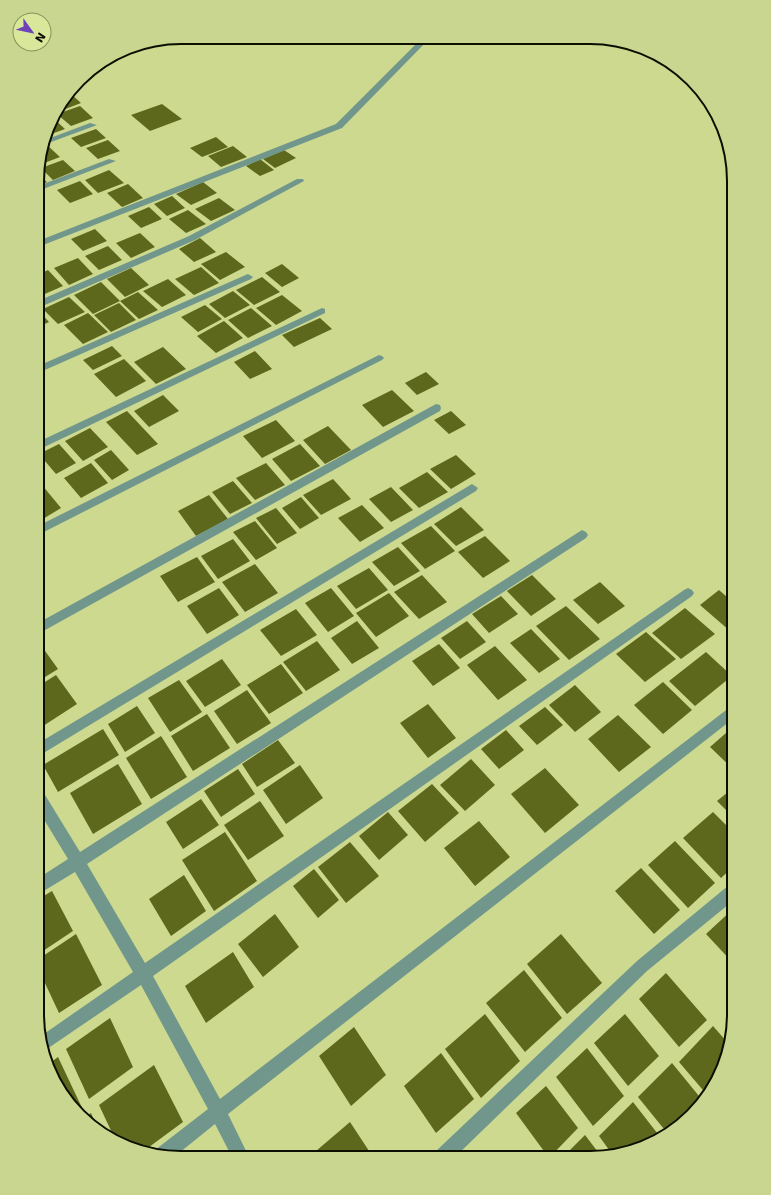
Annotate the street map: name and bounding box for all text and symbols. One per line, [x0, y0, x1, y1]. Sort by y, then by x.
north arrow [12, 12, 52, 52]
text: N [32, 30, 48, 45]

